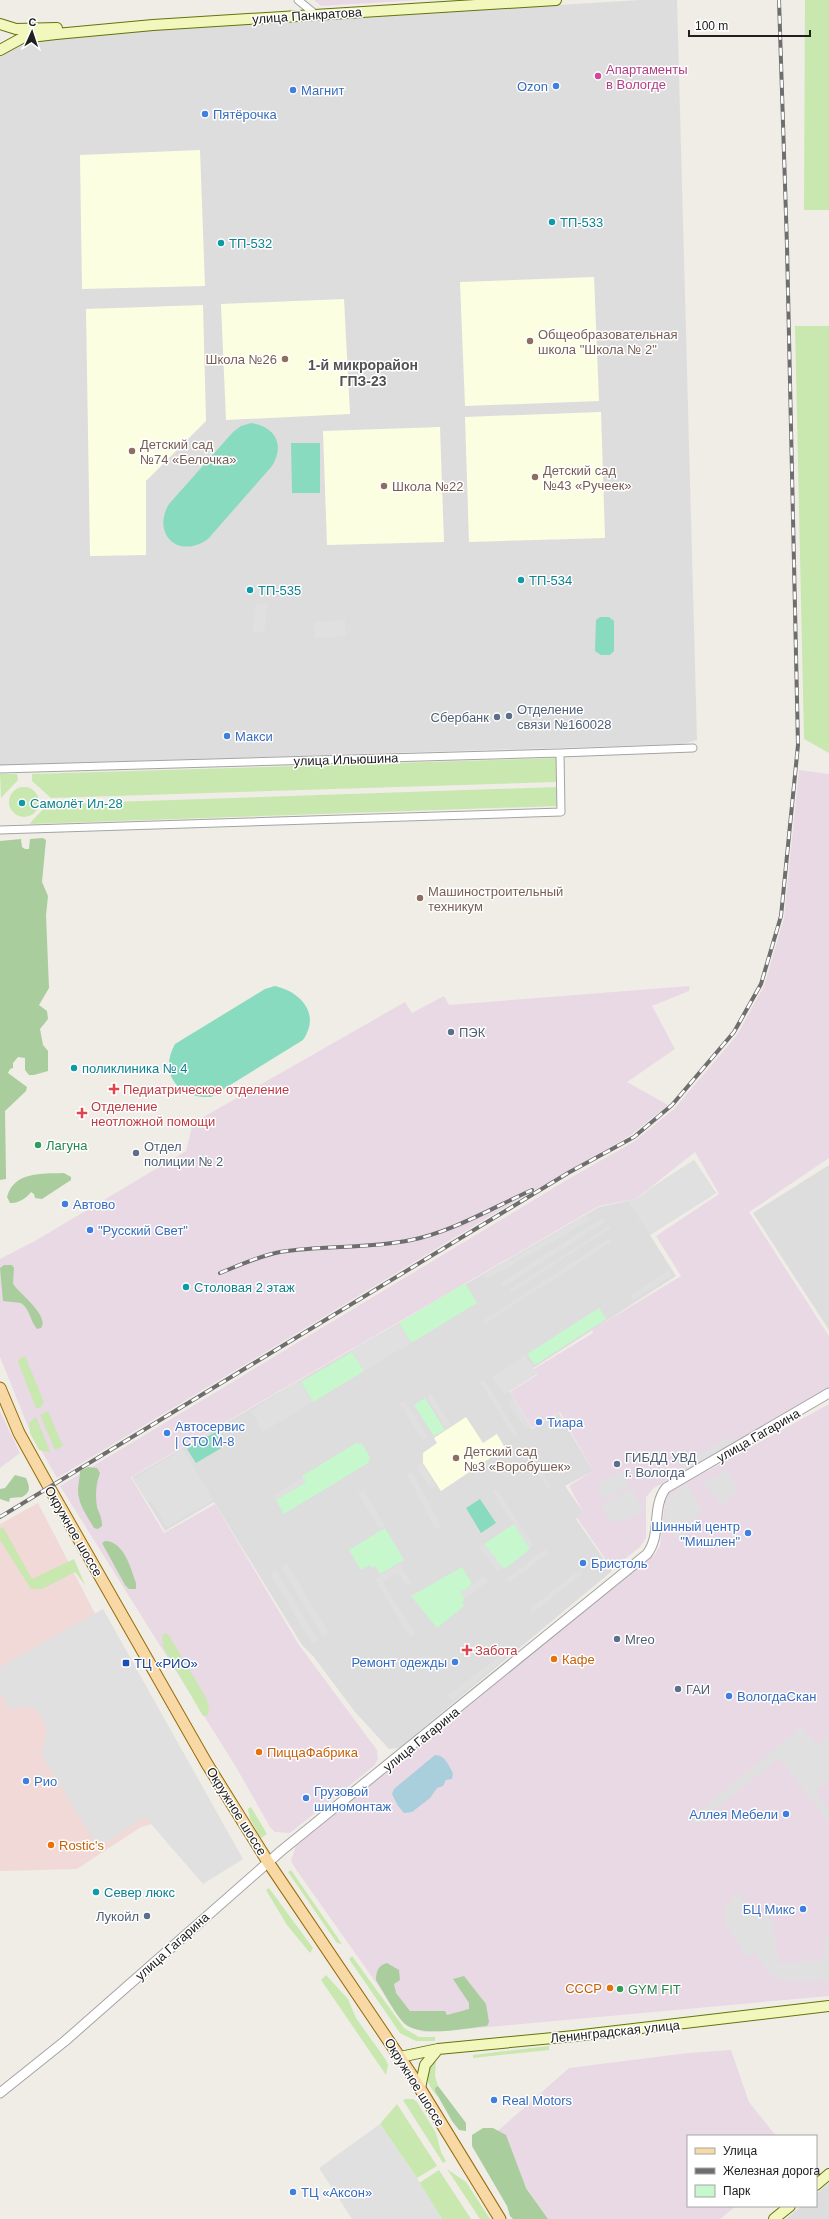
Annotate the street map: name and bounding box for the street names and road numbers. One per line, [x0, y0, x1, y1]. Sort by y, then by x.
street label: улица Панкратова [252, 4, 363, 27]
street label: улица Ильюшина [293, 750, 399, 769]
street label: улица Гагарина [714, 1405, 803, 1465]
street label: Окружное шоссе [42, 1484, 105, 1579]
street label: улица Гагарина [380, 1704, 463, 1775]
street label: Окружное шоссе [203, 1764, 270, 1858]
street label: улица Гагарина [133, 1909, 213, 1983]
street label: Ленинградская улица [549, 2017, 681, 2046]
street label: Окружное шоссе [381, 2035, 448, 2129]

